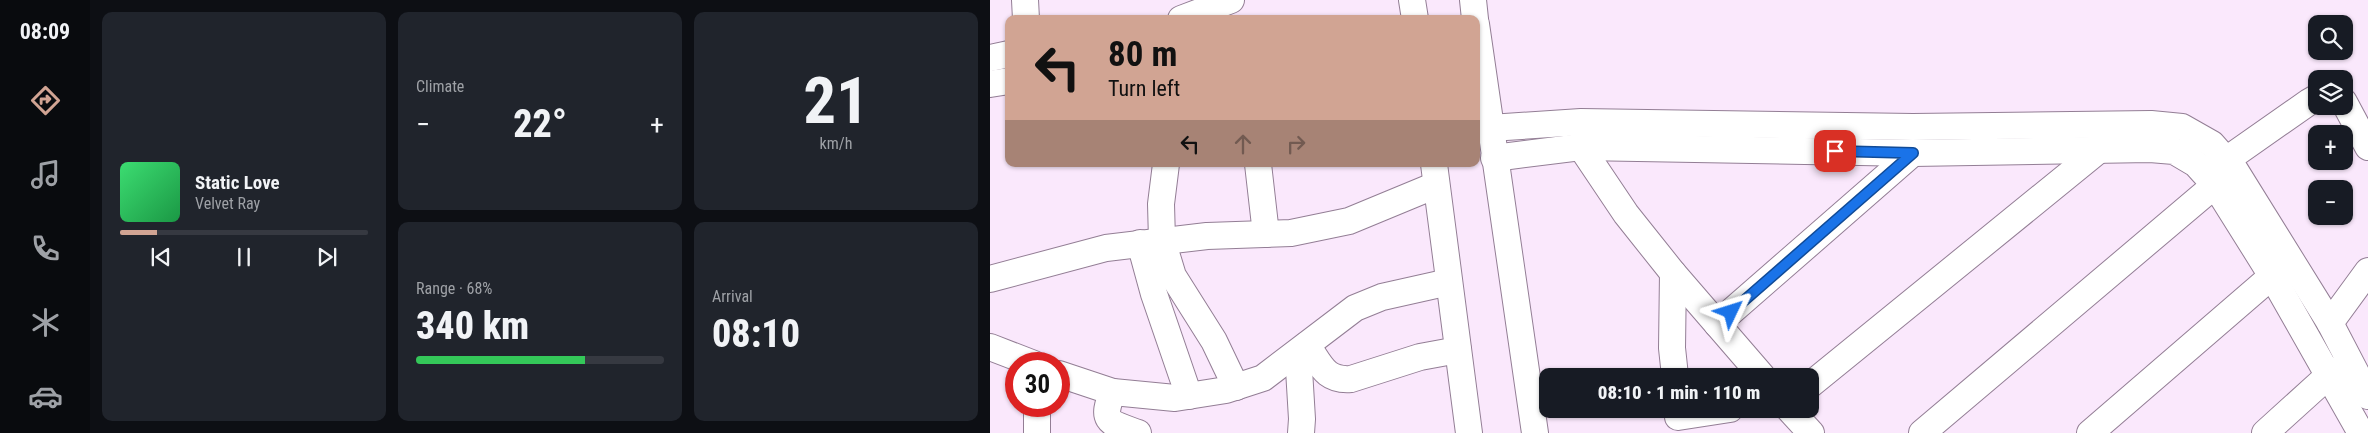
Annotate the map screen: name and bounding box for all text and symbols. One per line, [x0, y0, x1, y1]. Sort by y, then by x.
map controls [2308, 15, 2353, 225]
button: search [2308, 15, 2353, 60]
text: 08:09 [20, 19, 70, 44]
text: 80 m [1108, 34, 1177, 75]
icon: left [1025, 35, 1090, 100]
text: 21 [803, 63, 869, 139]
button: layers [2308, 70, 2353, 115]
text: Turn left [1108, 76, 1180, 101]
text: Climate [416, 77, 464, 96]
icon: directions [28, 83, 63, 118]
text: 22° [513, 102, 567, 146]
text: − [416, 108, 430, 141]
text: + [650, 108, 664, 141]
button: + [2308, 125, 2353, 170]
icon: left [1176, 130, 1204, 158]
icon: ahead [1229, 130, 1257, 158]
icon: right [1282, 130, 1310, 158]
pin [1814, 130, 1856, 172]
text: km/h [820, 134, 852, 153]
icon: arrive [1821, 137, 1849, 165]
icon: music [28, 157, 63, 192]
text: Static Love [195, 171, 280, 194]
button: − [2308, 180, 2353, 225]
text: Velvet Ray [195, 194, 260, 213]
icon: phone [28, 231, 63, 266]
icon: previous [147, 243, 175, 271]
icon: pause [230, 243, 258, 271]
icon: next [313, 243, 341, 271]
text: Range · 68% [416, 279, 492, 298]
position arrow [1704, 285, 1756, 337]
text: Arrival [712, 287, 753, 306]
text: 340 km [416, 304, 529, 348]
icon: climate [28, 305, 63, 340]
text: 08:10 [712, 312, 800, 356]
speed limit sign: 30 [1005, 352, 1070, 417]
icon: car [28, 379, 63, 414]
text: 08:10 · 1 min · 110 m [1598, 381, 1760, 404]

